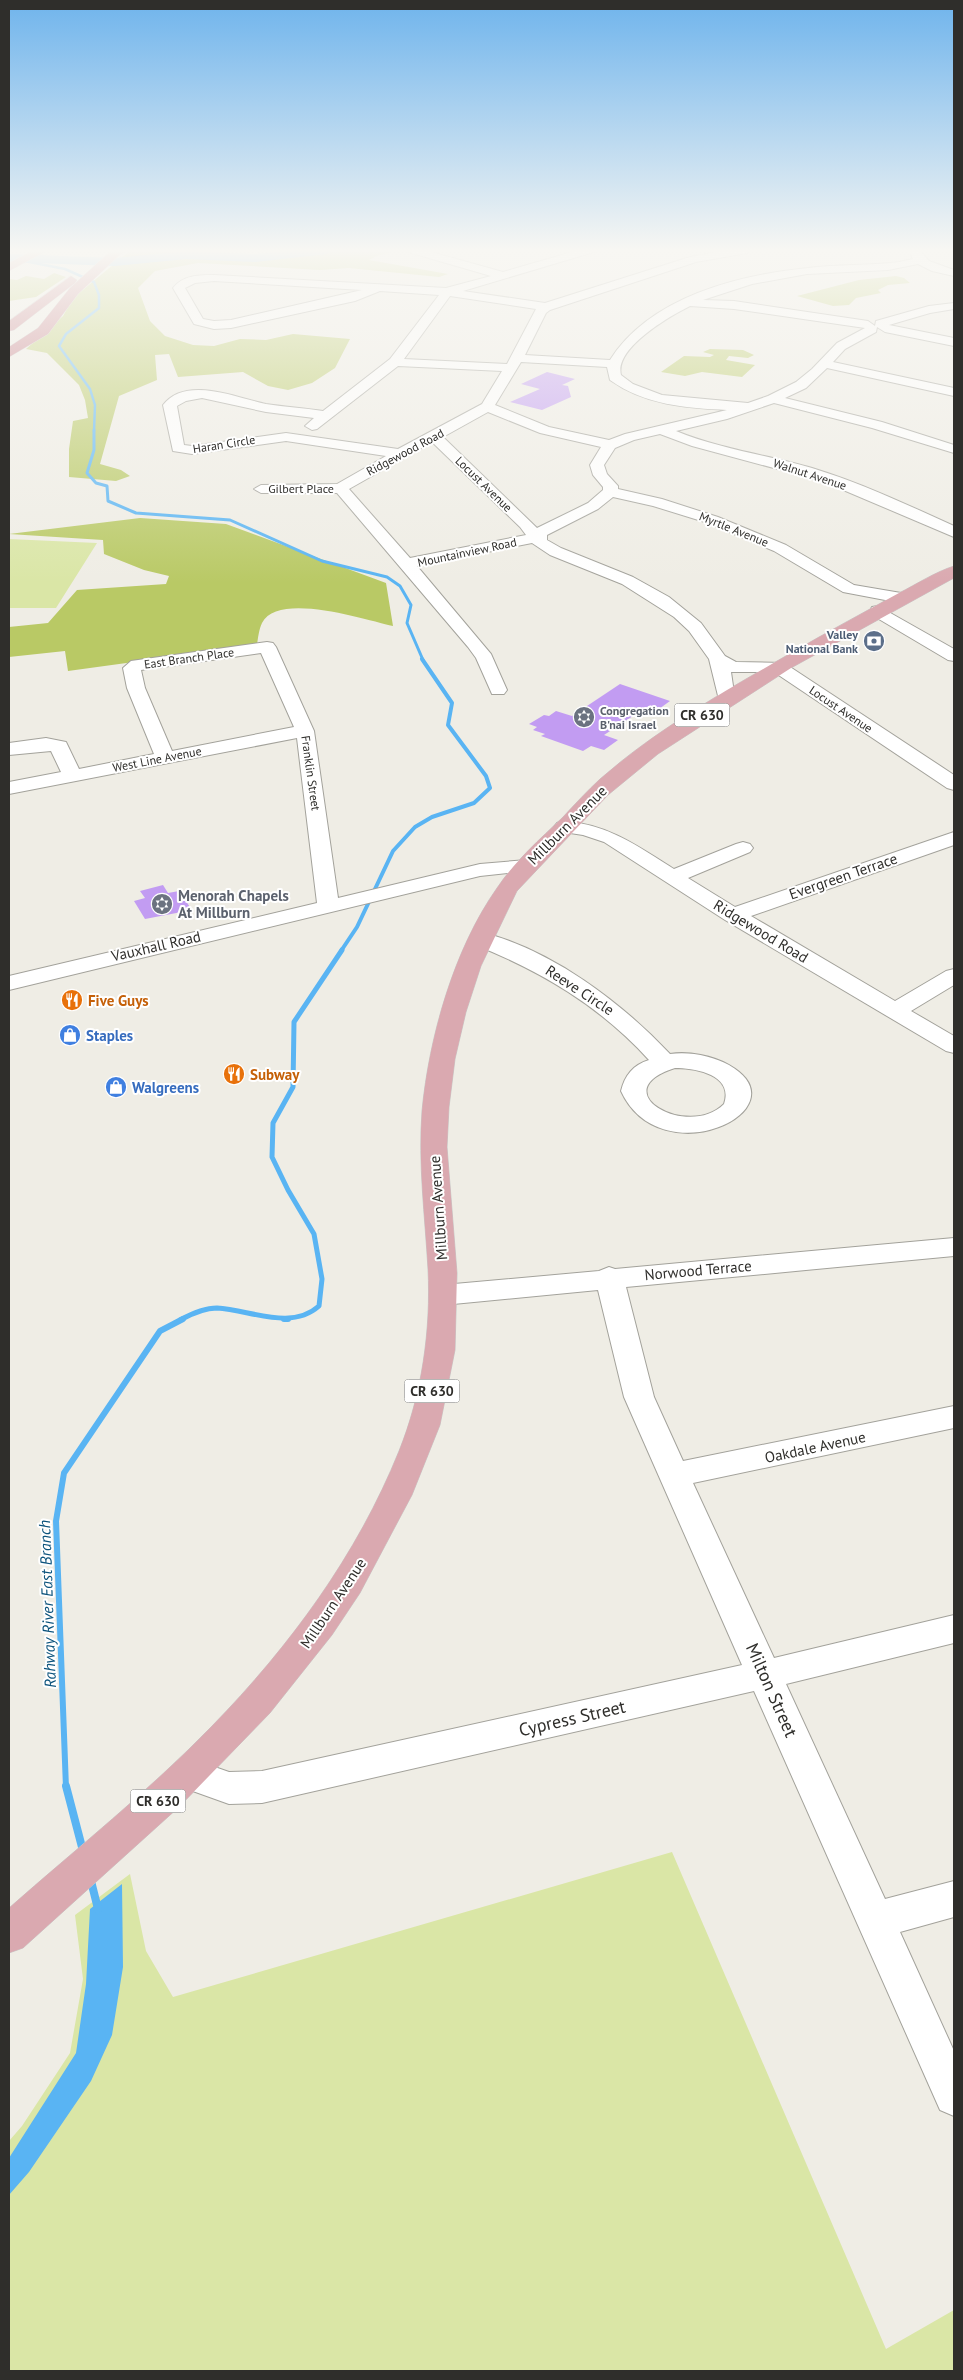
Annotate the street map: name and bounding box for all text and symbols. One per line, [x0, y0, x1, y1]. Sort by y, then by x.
street label: Ridgewood Road [364, 425, 446, 479]
street label: Haran Circle [192, 432, 256, 456]
street label: Locust Avenue [452, 453, 516, 515]
street label: Walnut Avenue [771, 455, 849, 493]
street label: Gilbert Place [268, 481, 334, 496]
street label: Myrtle Avenue [697, 508, 771, 550]
street label: Mountainview Road [416, 534, 518, 570]
place label: Valley National Bank [786, 627, 858, 656]
bank icon: Valley National Bank [862, 629, 886, 653]
street label: East Branch Place [143, 644, 235, 672]
street label: Locust Avenue [806, 682, 876, 736]
place label: Congregation B'nai Israel [600, 703, 669, 732]
road number: CR 630 [674, 704, 730, 726]
synagogue icon: Congregation B'nai Israel [572, 705, 596, 729]
street label: Franklin Street [298, 734, 324, 812]
street label: West Line Avenue [111, 743, 203, 775]
street label: Millburn Avenue [523, 781, 611, 869]
street label: Evergreen Terrace [786, 849, 900, 903]
place label: Menorah Chapels At Millburn [178, 886, 289, 922]
synagogue icon: Menorah Chapels At Millburn [150, 892, 174, 916]
street label: Ridgewood Road [710, 895, 812, 967]
street label: Vauxhall Road [108, 926, 203, 966]
street label: Reeve Circle [542, 961, 618, 1019]
restaurant icon: Five Guys [60, 988, 84, 1012]
place label: Five Guys [88, 991, 149, 1010]
shop icon: Staples [58, 1023, 82, 1047]
place label: Staples [86, 1026, 133, 1045]
restaurant icon: Subway [222, 1062, 246, 1086]
place label: Subway [250, 1065, 300, 1084]
shop icon: Walgreens [104, 1075, 128, 1099]
place label: Walgreens [132, 1078, 199, 1097]
street label: Millburn Avenue [425, 1155, 451, 1261]
street label: Norwood Terrace [644, 1256, 752, 1284]
road number: CR 630 [404, 1380, 460, 1402]
street label: Oakdale Avenue [763, 1427, 867, 1467]
water label: Rahway River East Branch [34, 1520, 60, 1688]
street label: Millburn Avenue [296, 1554, 370, 1652]
street label: Milton Street [741, 1639, 803, 1741]
street label: Cypress Street [516, 1695, 628, 1741]
road number: CR 630 [130, 1790, 186, 1812]

